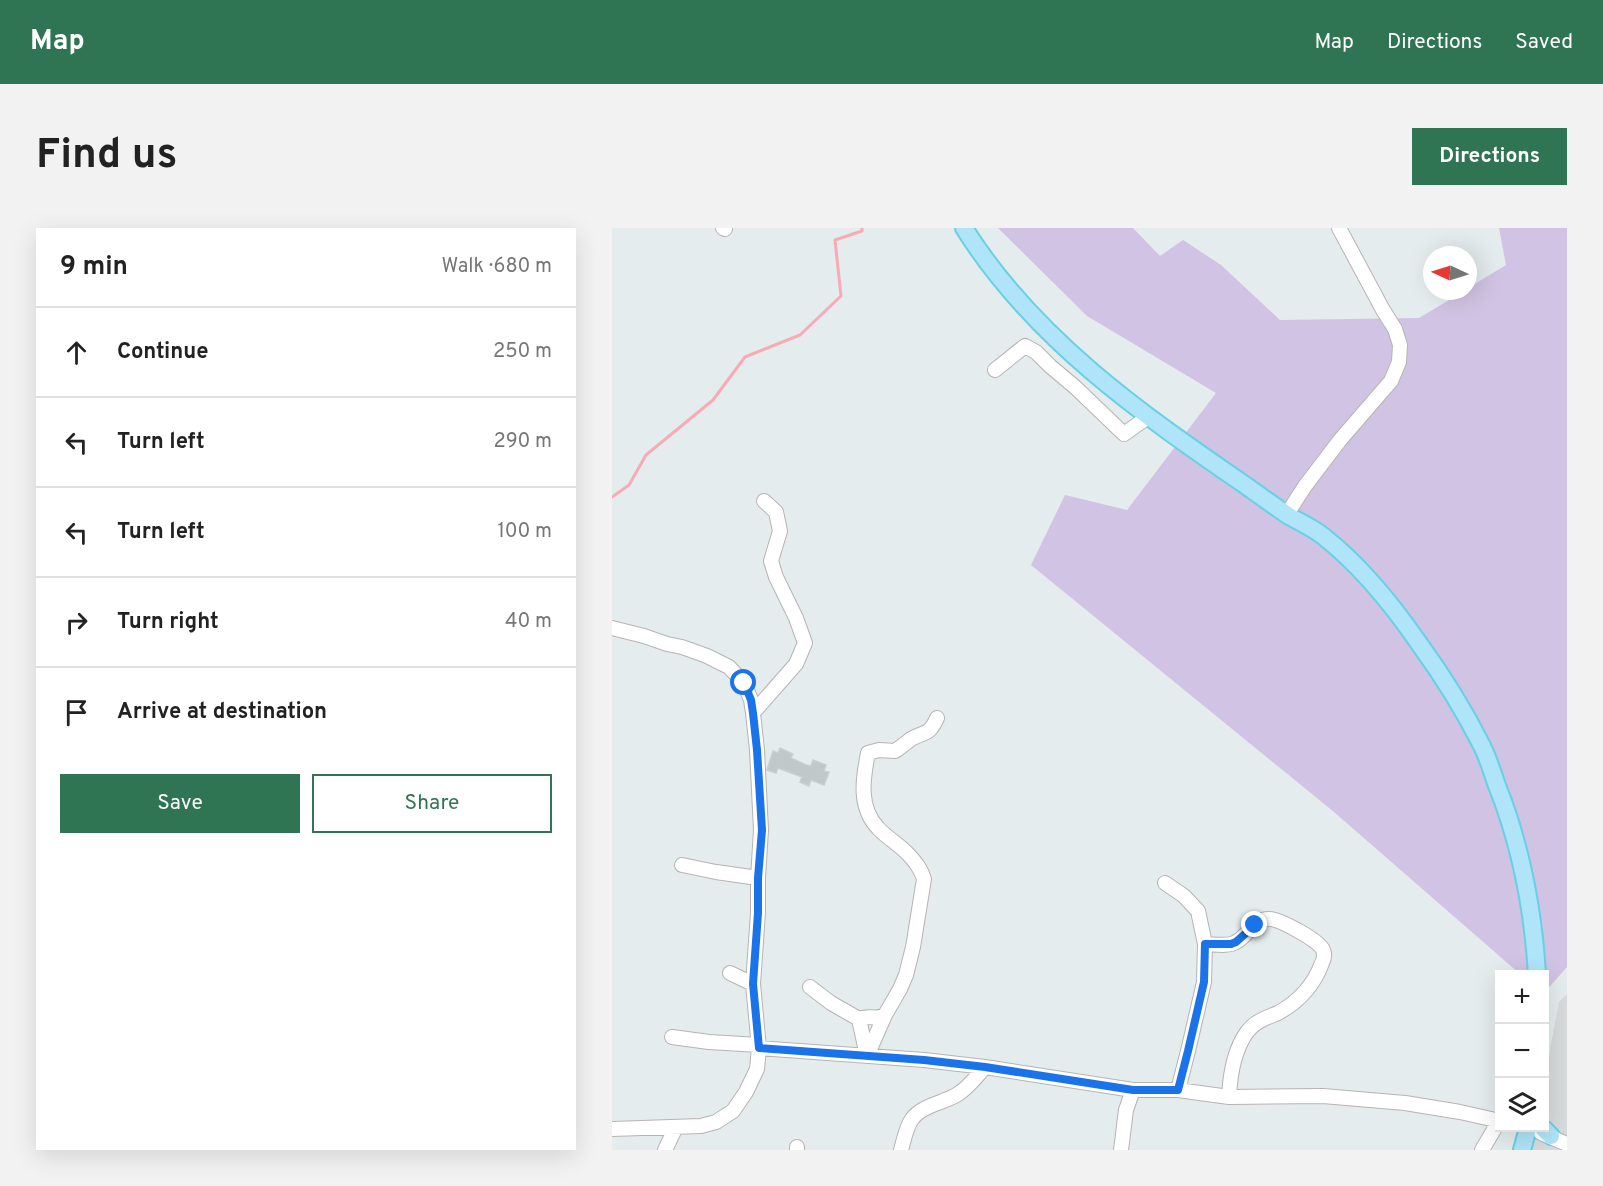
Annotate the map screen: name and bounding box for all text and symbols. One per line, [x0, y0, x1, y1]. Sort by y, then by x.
text: Map [30, 24, 85, 60]
text: Map [1314, 29, 1354, 56]
text: Directions [1387, 29, 1482, 56]
text: Saved [1515, 29, 1573, 56]
button: Directions [1412, 128, 1567, 185]
text: Find us [36, 130, 177, 183]
north arrow [1423, 246, 1477, 300]
text: 9 min [60, 251, 128, 284]
text: Walk · 680 m [441, 254, 552, 280]
icon: ahead [60, 336, 93, 369]
text: Continue [117, 339, 208, 366]
text: 250 m [493, 339, 552, 365]
icon: left [60, 426, 93, 459]
text: Turn left [117, 429, 205, 456]
text: 290 m [494, 429, 552, 455]
icon: left [60, 516, 93, 549]
text: Turn left [117, 519, 205, 546]
text: 100 m [497, 519, 552, 545]
icon: right [60, 606, 93, 639]
text: Turn right [117, 609, 219, 636]
text: 40 m [505, 609, 552, 635]
route start [730, 669, 756, 695]
icon: arrive [60, 696, 93, 729]
text: Arrive at destination [117, 699, 327, 726]
button: Save [60, 774, 300, 833]
button: Share [312, 774, 552, 833]
route end [1241, 911, 1267, 937]
map controls [1495, 970, 1549, 1132]
button: + [1495, 970, 1549, 1024]
button: − [1495, 1024, 1549, 1078]
button: layers [1495, 1078, 1549, 1132]

